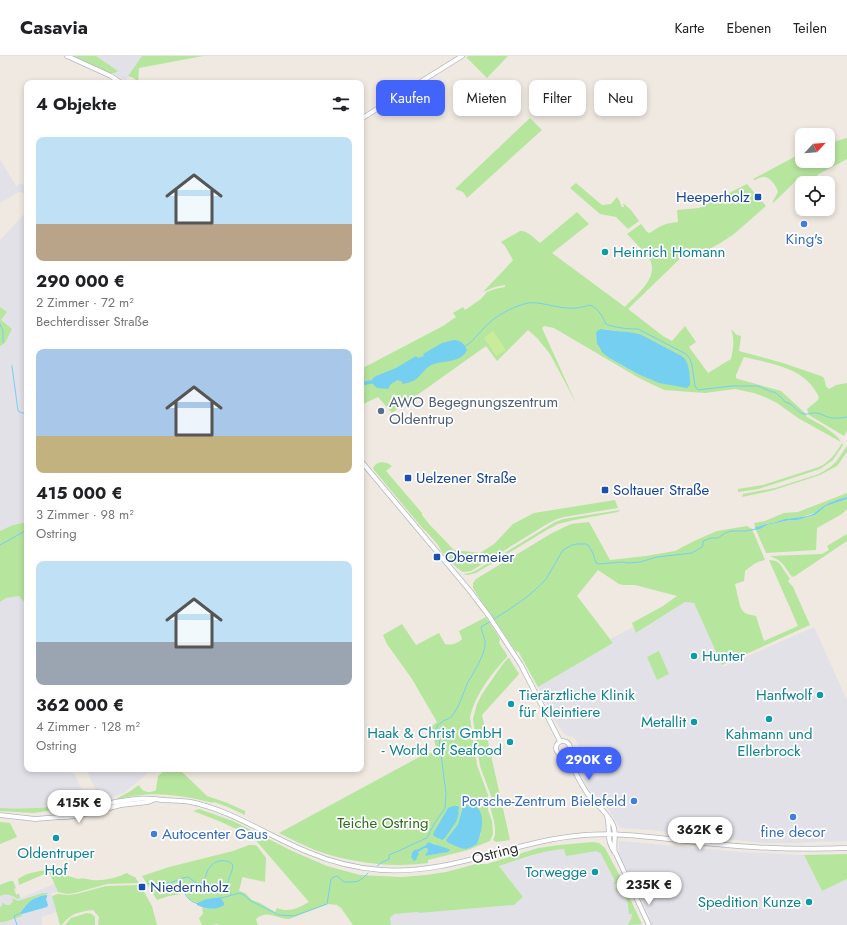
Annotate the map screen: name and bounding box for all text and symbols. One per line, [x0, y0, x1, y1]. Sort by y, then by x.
text: Casavia [20, 14, 88, 41]
text: Karte [674, 18, 704, 38]
text: Ebenen [726, 18, 771, 38]
text: Teilen [793, 18, 827, 38]
chip: Kaufen [376, 80, 445, 116]
chip: Mieten [453, 80, 521, 116]
chip: Filter [529, 80, 586, 116]
chip: Neu [594, 80, 647, 116]
text: 4 Objekte [36, 92, 117, 116]
icon: filters [330, 93, 352, 115]
north arrow [795, 128, 835, 168]
map controls [795, 128, 835, 216]
icon: home [158, 163, 230, 235]
button: locate [795, 176, 835, 216]
place label: Heeperholz [676, 186, 750, 208]
marker: Heeperholz [753, 192, 763, 202]
marker: King's [799, 219, 809, 229]
place label: King's [785, 228, 823, 250]
place label: Heinrich Homann [613, 241, 725, 263]
marker: Heinrich Homann [600, 247, 610, 257]
text: 290 000 € [36, 269, 125, 293]
text: 2 Zimmer · 72 m² [36, 293, 134, 312]
text: Bechterdisser Straße [36, 312, 149, 331]
icon: home [158, 375, 230, 447]
place label: AWO Begegnungszentrum Oldentrup [389, 391, 558, 430]
marker: AWO Begegnungszentrum Oldentrup [376, 406, 386, 416]
place label: Uelzener Straße [416, 467, 517, 489]
marker: Uelzener Straße [403, 473, 413, 483]
place label: Soltauer Straße [613, 479, 710, 501]
text: 415 000 € [36, 481, 123, 505]
marker: Soltauer Straße [600, 485, 610, 495]
text: 3 Zimmer · 98 m² [36, 505, 134, 524]
text: Ostring [36, 524, 77, 543]
place label: Obermeier [445, 546, 515, 568]
marker: Obermeier [432, 552, 442, 562]
icon: home [158, 587, 230, 659]
place label: Hunter [702, 645, 746, 667]
marker: Hunter [689, 651, 699, 661]
place label: Tierärztliche Klinik für Kleintiere [519, 684, 635, 723]
place label: Hanfwolf [756, 684, 813, 706]
marker: Hanfwolf [815, 690, 825, 700]
text: 362 000 € [36, 693, 124, 717]
marker: Tierärztliche Klinik für Kleintiere [506, 699, 516, 709]
place label: Metallit [641, 711, 686, 733]
marker: Kahmann und Ellerbrock [764, 714, 774, 724]
text: 4 Zimmer · 128 m² [36, 717, 140, 736]
marker: Metallit [689, 717, 699, 727]
place label: Haak & Christ GmbH - World of Seafood [367, 722, 502, 761]
place label: Kahmann und Ellerbrock [725, 723, 813, 762]
text: Ostring [36, 736, 77, 755]
marker: Haak & Christ GmbH - World of Seafood [505, 737, 515, 747]
pin: 290K € [556, 747, 622, 781]
text: 290K € [565, 750, 613, 769]
pin: 415K € [46, 790, 112, 824]
place label: Porsche-Zentrum Bielefeld [462, 790, 626, 812]
text: 415K € [56, 793, 102, 812]
marker: Porsche-Zentrum Bielefeld [629, 796, 639, 806]
park label: Teiche Ostring [337, 812, 429, 834]
marker: fine decor [788, 812, 798, 822]
pin: 362K € [667, 817, 733, 851]
text: 362K € [677, 820, 723, 839]
place label: fine decor [760, 821, 826, 843]
place label: Autocenter Gaus [162, 823, 268, 845]
marker: Autocenter Gaus [149, 829, 159, 839]
marker: Oldentruper Hof [51, 833, 61, 843]
street label: Ostring [469, 836, 521, 870]
place label: Oldentruper Hof [17, 842, 96, 881]
place label: Torwegge [525, 861, 587, 883]
marker: Torwegge [590, 867, 600, 877]
pin: 235K € [616, 872, 682, 906]
text: 235K € [626, 875, 672, 894]
place label: Niedernholz [150, 876, 229, 898]
marker: Niedernholz [137, 882, 147, 892]
place label: Spedition Kunze [698, 891, 801, 913]
marker: Spedition Kunze [804, 897, 814, 907]

